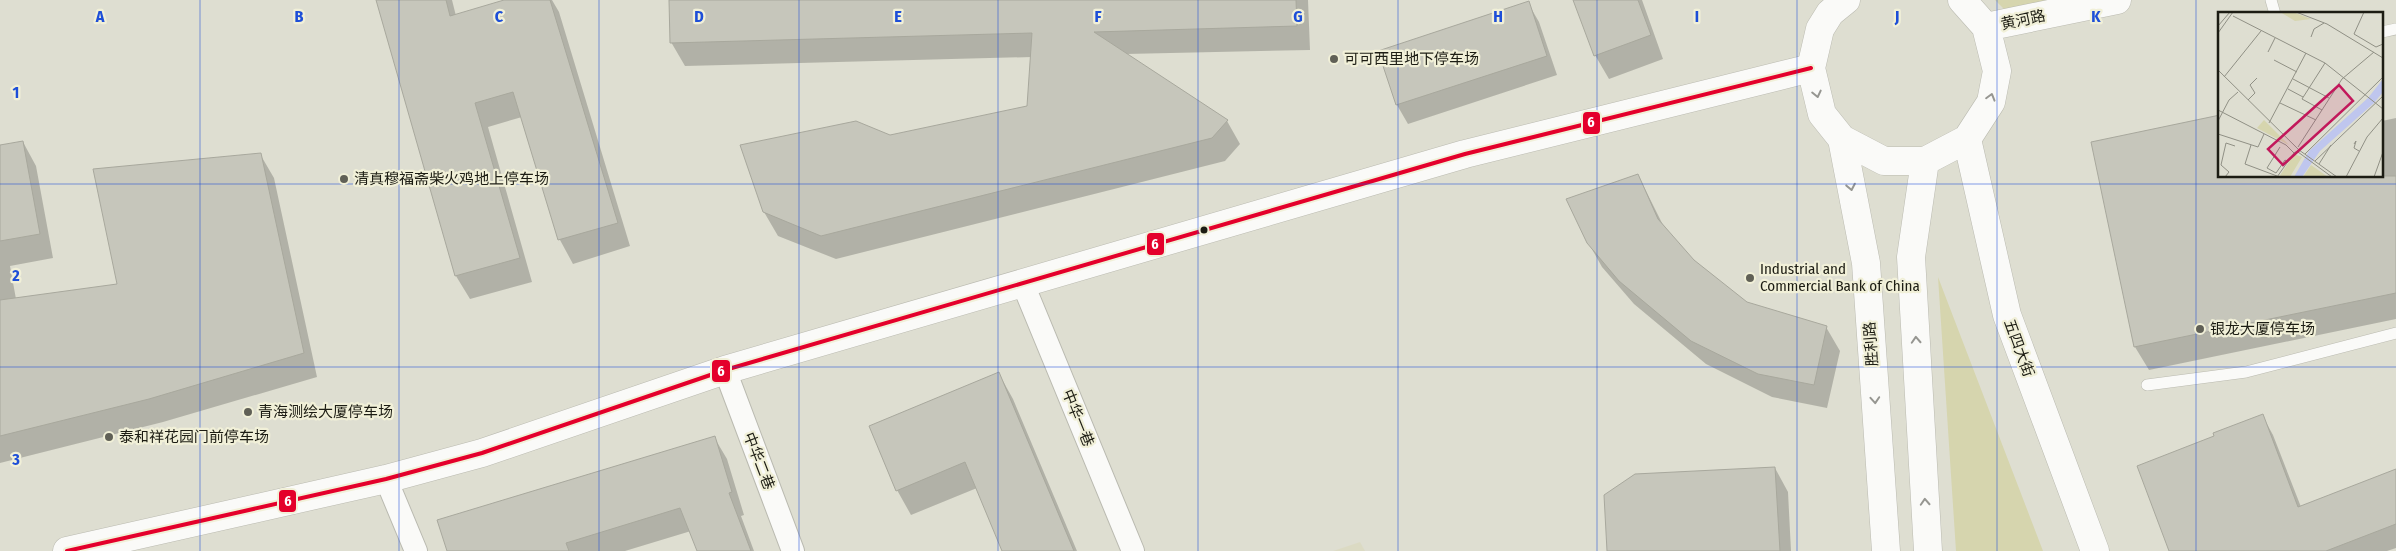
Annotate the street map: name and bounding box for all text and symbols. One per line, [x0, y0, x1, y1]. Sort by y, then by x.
text: A [95, 7, 105, 26]
text: B [295, 7, 304, 26]
text: C [495, 7, 504, 26]
text: D [694, 7, 704, 26]
text: E [894, 7, 902, 26]
text: F [1094, 7, 1102, 26]
text: G [1293, 7, 1303, 26]
text: H [1493, 7, 1503, 26]
text: I [1695, 7, 1699, 26]
text: J [1894, 7, 1899, 26]
street label: 黄河路 [1999, 7, 2047, 33]
text: K [2091, 7, 2101, 26]
inset map [2218, 12, 2384, 178]
place label: 可可西里地下停车场 [1344, 50, 1479, 68]
marker: 可可西里地下停车场 [1328, 53, 1340, 65]
text: 1 [13, 83, 19, 102]
one-way arrow [1811, 90, 1822, 99]
one-way arrow [1986, 94, 1996, 102]
line badge: 6 [1582, 111, 1601, 135]
text: 6 [1587, 114, 1595, 131]
place label: 清真穆福斋柴火鸡地上停车场 [354, 170, 549, 188]
marker: 清真穆福斋柴火鸡地上停车场 [338, 173, 350, 185]
one-way arrow [1845, 182, 1856, 191]
unlabelled marker [1199, 225, 1209, 235]
line badge: 6 [1146, 232, 1165, 256]
text: 6 [1151, 236, 1159, 253]
place label: Industrial and Commercial Bank of China [1760, 260, 1920, 295]
text: 2 [11, 266, 20, 285]
marker: Industrial and Commercial Bank of China [1744, 272, 1756, 284]
street label: 五四大街 [2000, 317, 2038, 379]
place label: 银龙大厦停车场 [2210, 320, 2315, 338]
street label: 胜利路 [1860, 321, 1882, 367]
marker: 银龙大厦停车场 [2194, 323, 2206, 335]
one-way arrow [1910, 336, 1921, 344]
line badge: 6 [711, 359, 731, 383]
text: 6 [717, 363, 725, 380]
street label: 中华一巷 [1058, 387, 1098, 449]
one-way arrow [1870, 396, 1881, 404]
place label: 青海测绘大厦停车场 [258, 403, 393, 421]
marker: 青海测绘大厦停车场 [242, 406, 254, 418]
place label: 泰和祥花园门前停车场 [119, 428, 269, 446]
street label: 中华二巷 [740, 430, 778, 492]
marker: 泰和祥花园门前停车场 [103, 431, 115, 443]
text: 3 [11, 450, 20, 469]
line badge: 6 [278, 489, 297, 513]
text: 6 [284, 493, 292, 510]
one-way arrow [1920, 498, 1931, 506]

